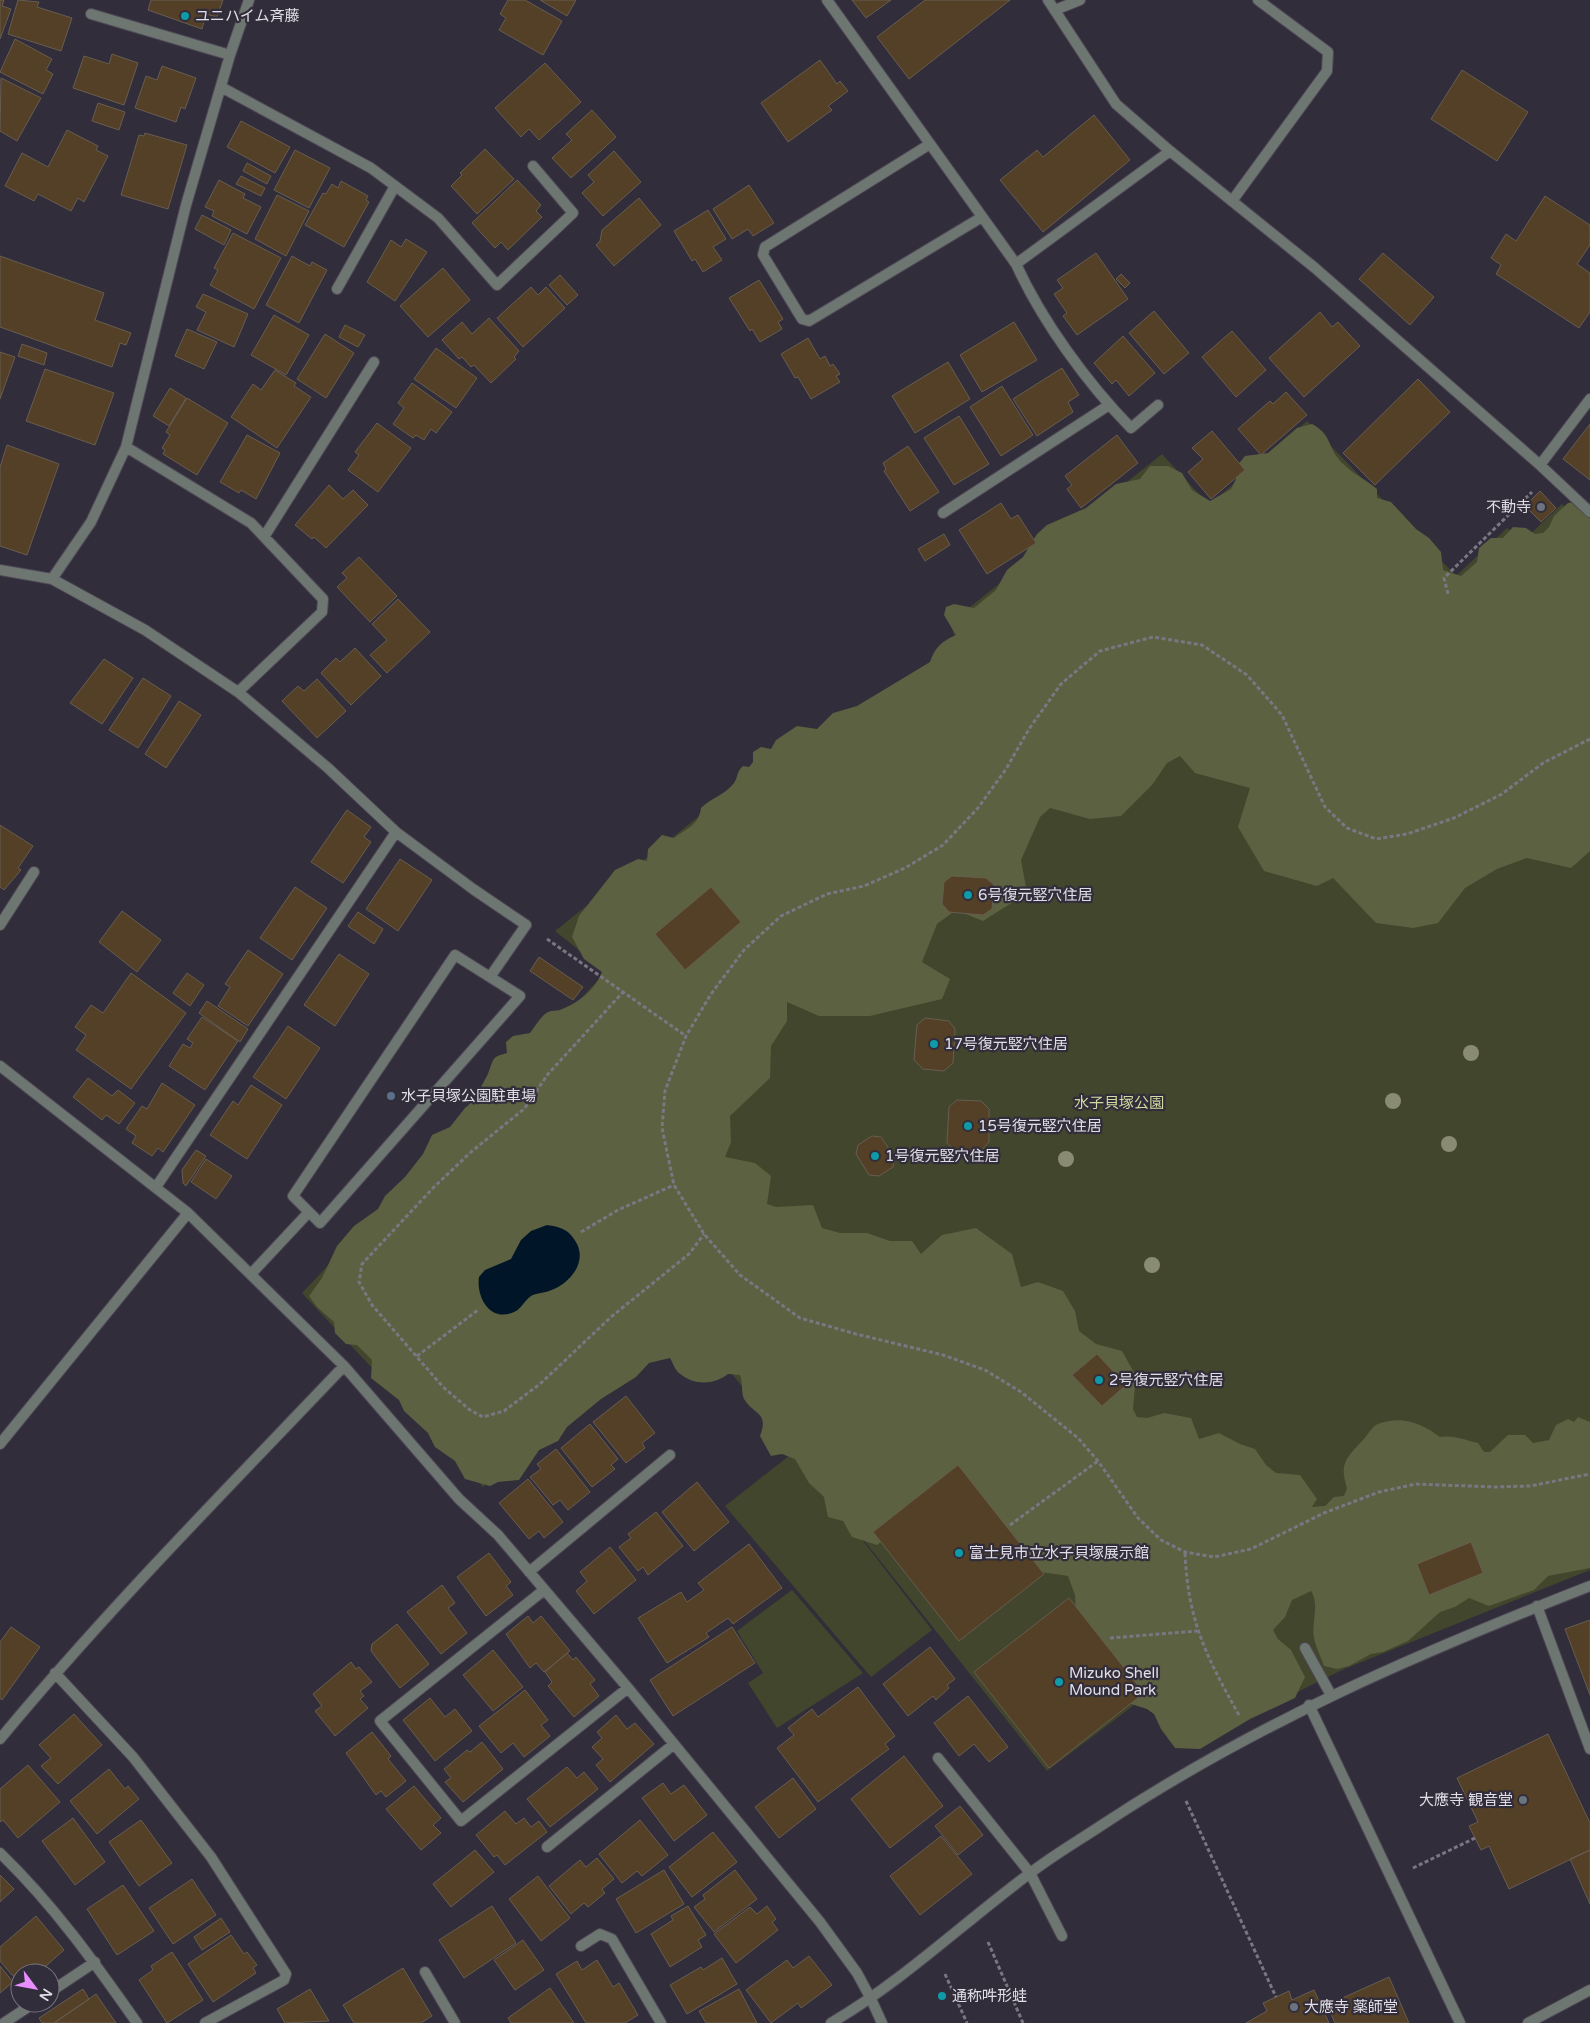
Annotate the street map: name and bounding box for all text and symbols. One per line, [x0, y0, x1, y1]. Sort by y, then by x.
place label: ユニハイム斉藤 [195, 7, 299, 25]
marker: ユニハイム斉藤 [179, 10, 191, 22]
place label: 不動寺 [1486, 498, 1531, 516]
marker: 不動寺 [1535, 501, 1547, 513]
place label: 6号復元竪穴住居 [978, 886, 1092, 904]
marker: 6号復元竪穴住居 [962, 889, 974, 901]
place label: 17号復元竪穴住居 [944, 1035, 1068, 1053]
marker: 17号復元竪穴住居 [928, 1038, 940, 1050]
place label: 水子貝塚公園駐車場 [401, 1087, 536, 1105]
marker: 水子貝塚公園駐車場 [385, 1090, 397, 1102]
park label: 水子貝塚公園 [1074, 1094, 1164, 1112]
place label: 15号復元竪穴住居 [978, 1117, 1102, 1135]
marker: 15号復元竪穴住居 [962, 1120, 974, 1132]
place label: 1号復元竪穴住居 [885, 1147, 999, 1165]
marker: 1号復元竪穴住居 [869, 1150, 881, 1162]
place label: 2号復元竪穴住居 [1109, 1371, 1223, 1389]
marker: 2号復元竪穴住居 [1093, 1374, 1105, 1386]
place label: 富士見市立水子貝塚展示館 [969, 1544, 1149, 1562]
marker: 富士見市立水子貝塚展示館 [953, 1547, 965, 1559]
place label: Mizuko Shell Mound Park [1069, 1664, 1159, 1699]
marker: Mizuko Shell Mound Park [1053, 1676, 1065, 1688]
place label: 大應寺 観音堂 [1419, 1791, 1513, 1809]
marker: 大應寺 観音堂 [1517, 1794, 1529, 1806]
north arrow [10, 1963, 60, 2013]
text: N [35, 1985, 56, 2004]
place label: 通称吽形蛙 [952, 1987, 1027, 2005]
marker: 通称吽形蛙 [936, 1990, 948, 2002]
place label: 大應寺 薬師堂 [1304, 1998, 1398, 2016]
marker: 大應寺 薬師堂 [1288, 2001, 1300, 2013]

